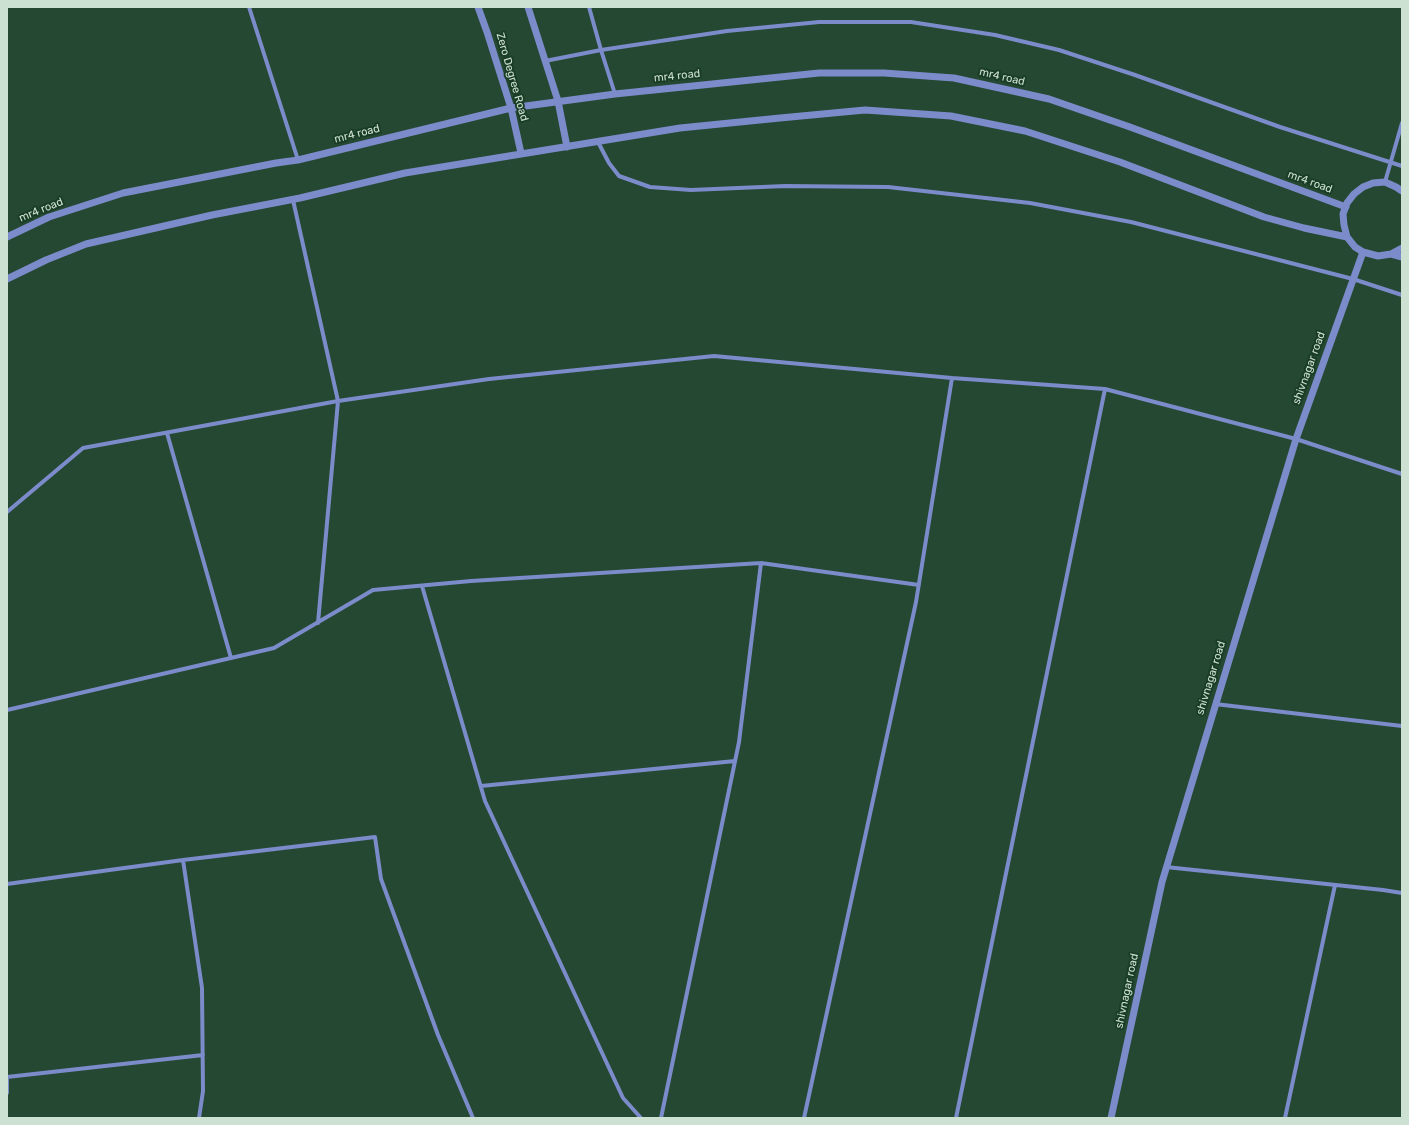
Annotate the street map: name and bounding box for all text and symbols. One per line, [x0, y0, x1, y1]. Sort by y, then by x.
street label: Zero Degree Road [493, 31, 531, 123]
street label: mr4 road [978, 65, 1026, 89]
street label: mr4 road [653, 67, 701, 85]
street label: mr4 road [333, 122, 381, 146]
street label: mr4 road [1286, 168, 1334, 196]
street label: mr4 road [17, 195, 65, 225]
street label: shivnagar road [1290, 330, 1328, 406]
street label: shivnagar road [1194, 640, 1228, 716]
street label: shivnagar road [1113, 952, 1141, 1030]

